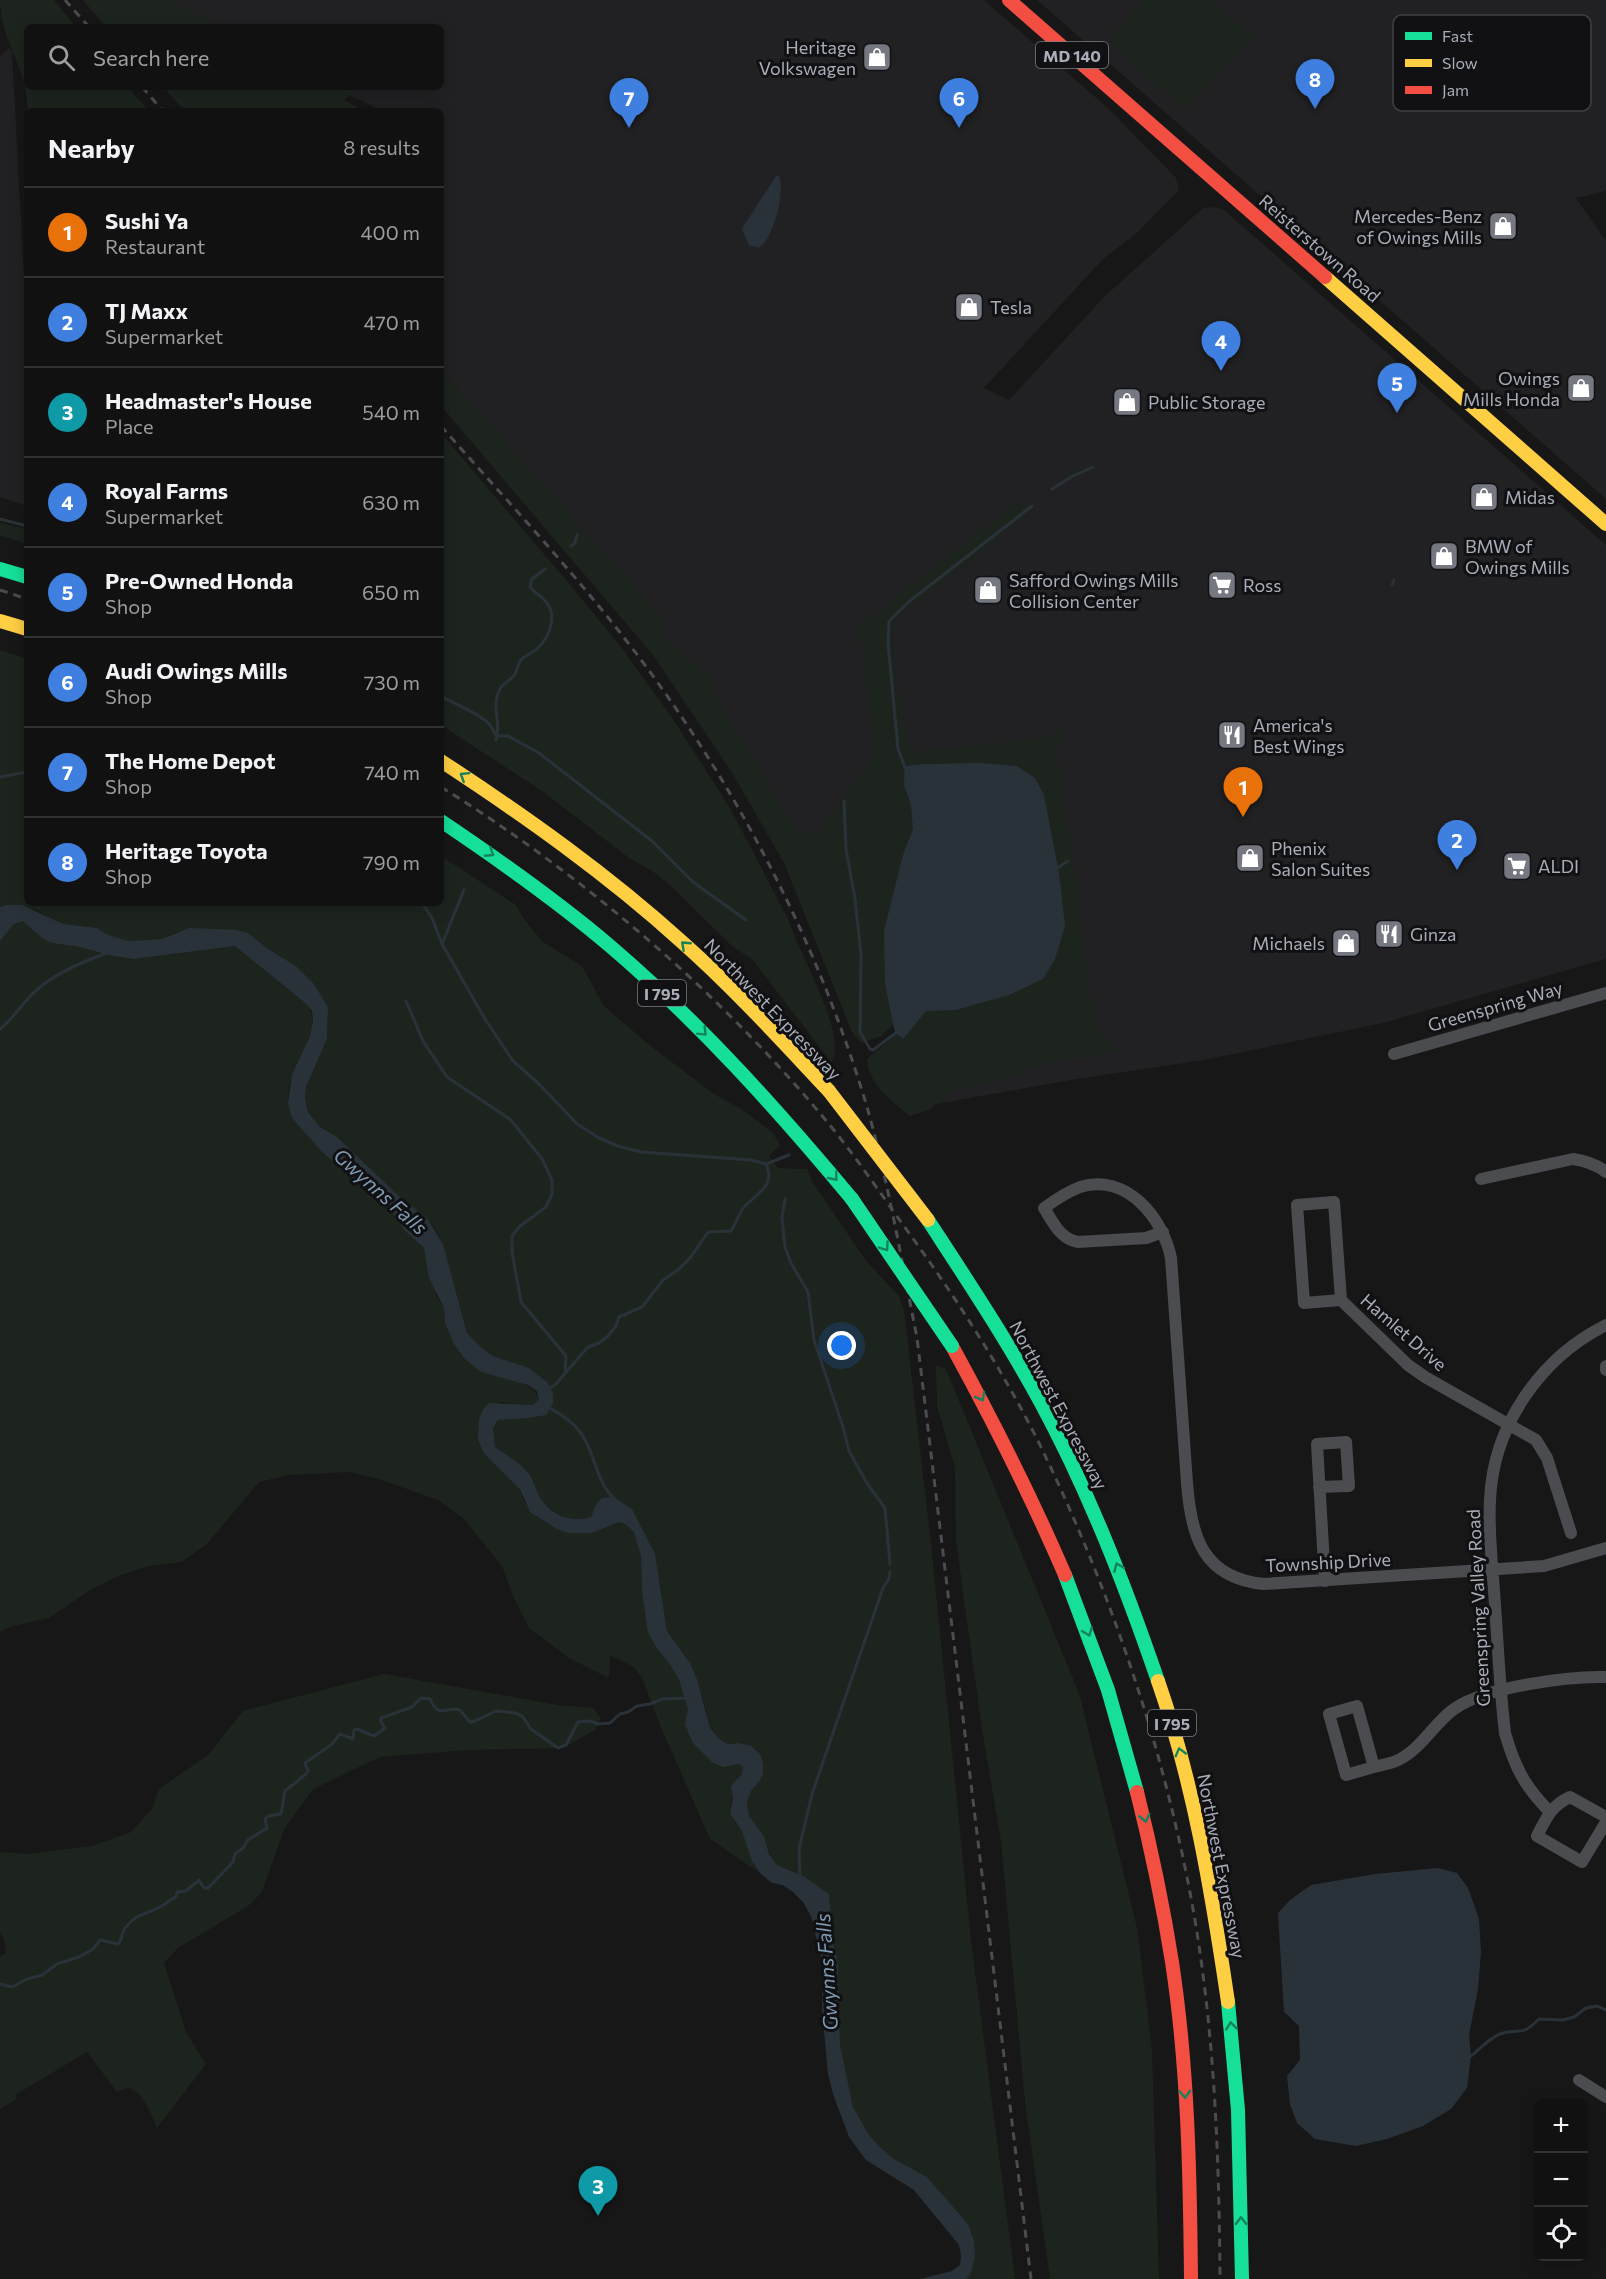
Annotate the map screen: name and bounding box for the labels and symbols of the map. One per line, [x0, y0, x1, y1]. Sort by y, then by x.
legend [1393, 15, 1591, 111]
text: Fast [1442, 26, 1473, 45]
place label: Heritage Volkswagen [759, 36, 856, 79]
shop icon: Heritage Volkswagen [861, 41, 893, 73]
road number: MD 140 [1036, 42, 1108, 68]
text: Slow [1442, 53, 1478, 72]
pin: 8 [1296, 60, 1334, 109]
pin: 7 [610, 78, 648, 128]
pin: 6 [940, 78, 978, 128]
text: Jam [1442, 80, 1469, 99]
street label: Reisterstown Road [1255, 189, 1385, 307]
place label: Mercedes-Benz of Owings Mills [1354, 205, 1482, 248]
shop icon: Mercedes-Benz of Owings Mills [1487, 210, 1519, 242]
shop icon: Tesla [953, 291, 985, 323]
place label: Tesla [990, 296, 1032, 318]
pin: 4 [1202, 322, 1240, 371]
pin: 5 [1378, 364, 1416, 413]
place label: Owings Mills Honda [1463, 367, 1560, 410]
shop icon: Owings Mills Honda [1565, 372, 1597, 404]
shop icon: Public Storage [1111, 386, 1143, 418]
place label: Public Storage [1148, 391, 1265, 413]
shop icon: Midas [1468, 481, 1500, 513]
place label: Midas [1505, 486, 1555, 508]
place label: BMW of Owings Mills [1465, 535, 1570, 578]
shop icon: BMW of Owings Mills [1428, 540, 1460, 572]
place label: Safford Owings Mills Collision Center [1009, 569, 1178, 612]
supermarket icon: Ross [1206, 569, 1238, 601]
shop icon: Safford Owings Mills Collision Center [972, 574, 1004, 606]
place label: Ross [1243, 574, 1281, 596]
place label: America's Best Wings [1253, 714, 1344, 757]
restaurant icon: America's Best Wings [1216, 719, 1248, 751]
pin: 1 [1224, 768, 1262, 817]
one-way arrow [459, 772, 470, 783]
pin: 2 [1438, 820, 1476, 870]
place label: Phenix Salon Suites [1271, 837, 1370, 880]
shop icon: Phenix Salon Suites [1234, 842, 1266, 874]
one-way arrow [484, 845, 494, 857]
supermarket icon: ALDI [1501, 850, 1533, 882]
place label: ALDI [1538, 855, 1579, 877]
restaurant icon: Ginza [1373, 918, 1405, 950]
place label: Ginza [1410, 923, 1457, 945]
shop icon: Michaels [1330, 927, 1362, 959]
place label: Michaels [1252, 932, 1325, 954]
street label: Northwest Expressway [700, 934, 846, 1084]
one-way arrow [681, 941, 692, 952]
street label: Greenspring Way [1425, 976, 1565, 1036]
road number: I 795 [638, 980, 686, 1006]
one-way arrow [696, 1025, 707, 1036]
water label: Gwynns Falls [329, 1143, 433, 1239]
one-way arrow [826, 1170, 837, 1181]
one-way arrow [878, 1241, 889, 1252]
street label: Hamlet Drive [1356, 1289, 1452, 1375]
street label: Northwest Expressway [1005, 1317, 1113, 1493]
your location [827, 1331, 856, 1360]
one-way arrow [974, 1391, 985, 1401]
street label: Greenspring Valley Road [1462, 1509, 1494, 1707]
street label: Township Drive [1265, 1548, 1391, 1576]
one-way arrow [1113, 1562, 1125, 1573]
one-way arrow [1081, 1625, 1093, 1636]
road number: I 795 [1148, 1710, 1196, 1736]
one-way arrow [1175, 1747, 1187, 1758]
street label: Northwest Expressway [1193, 1772, 1251, 1960]
one-way arrow [1137, 1813, 1150, 1823]
water label: Gwynns Falls [810, 1913, 842, 2031]
one-way arrow [1225, 2021, 1238, 2030]
one-way arrow [1179, 2089, 1192, 2098]
pin: 3 [578, 2166, 618, 2216]
one-way arrow [1235, 2216, 1247, 2225]

